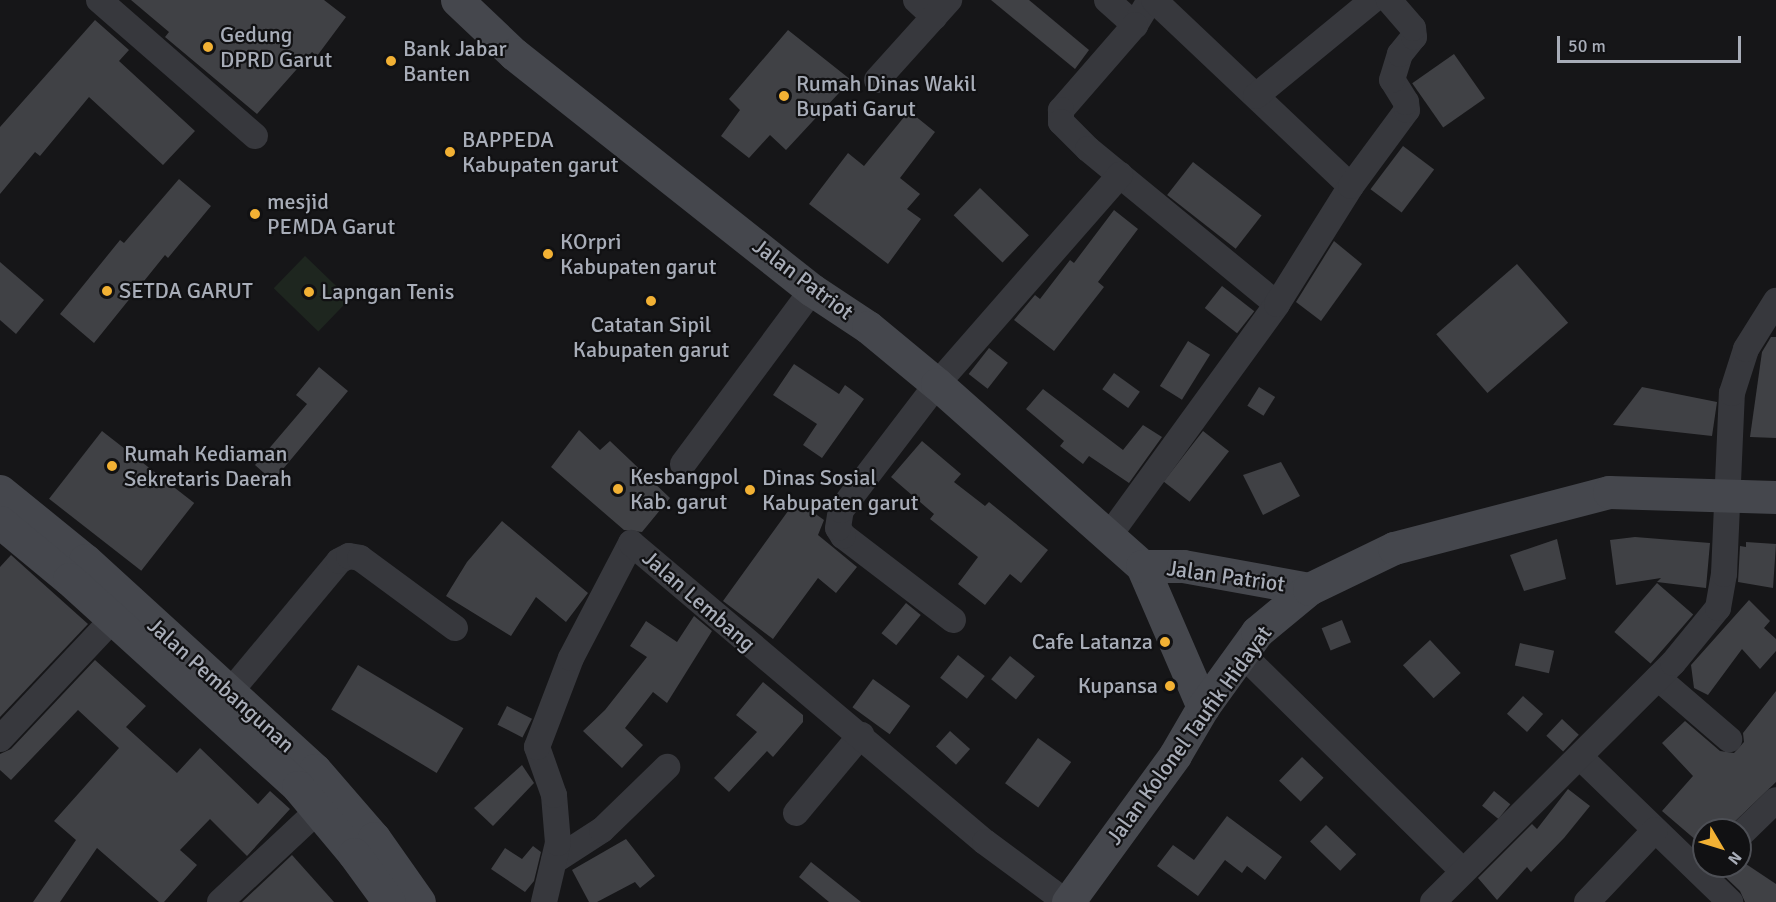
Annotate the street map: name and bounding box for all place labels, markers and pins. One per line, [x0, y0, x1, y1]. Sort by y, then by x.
place label: Gedung DPRD Garut [220, 21, 332, 72]
place label: Bank Jabar Banten [403, 35, 507, 86]
marker: Gedung DPRD Garut [201, 40, 215, 54]
marker: Bank Jabar Banten [384, 54, 398, 68]
place label: Rumah Dinas Wakil Bupati Garut [796, 70, 976, 122]
marker: Rumah Dinas Wakil Bupati Garut [777, 89, 791, 103]
place label: BAPPEDA Kabupaten garut [462, 126, 618, 178]
marker: BAPPEDA Kabupaten garut [443, 145, 457, 159]
place label: mesjid PEMDA Garut [267, 188, 395, 240]
marker: mesjid PEMDA Garut [248, 207, 262, 221]
place label: KOrpri Kabupaten garut [560, 228, 716, 280]
marker: KOrpri Kabupaten garut [541, 247, 555, 261]
place label: SETDA GARUT [119, 278, 253, 304]
place label: Lapngan Tenis [321, 279, 454, 305]
marker: SETDA GARUT [100, 284, 114, 298]
marker: Lapngan Tenis [302, 285, 316, 299]
marker: Catatan Sipil Kabupaten garut [644, 294, 658, 308]
place label: Catatan Sipil Kabupaten garut [573, 311, 729, 362]
place label: Rumah Kediaman Sekretaris Daerah [124, 440, 292, 492]
marker: Rumah Kediaman Sekretaris Daerah [105, 459, 119, 473]
place label: Kesbangpol Kab. garut [630, 463, 739, 514]
place label: Dinas Sosial Kabupaten garut [762, 464, 918, 516]
marker: Kesbangpol Kab. garut [611, 482, 625, 496]
marker: Dinas Sosial Kabupaten garut [743, 483, 757, 497]
place label: Cafe Latanza [1032, 629, 1153, 655]
marker: Cafe Latanza [1158, 635, 1172, 649]
place label: Kupansa [1078, 673, 1158, 699]
marker: Kupansa [1163, 679, 1177, 693]

